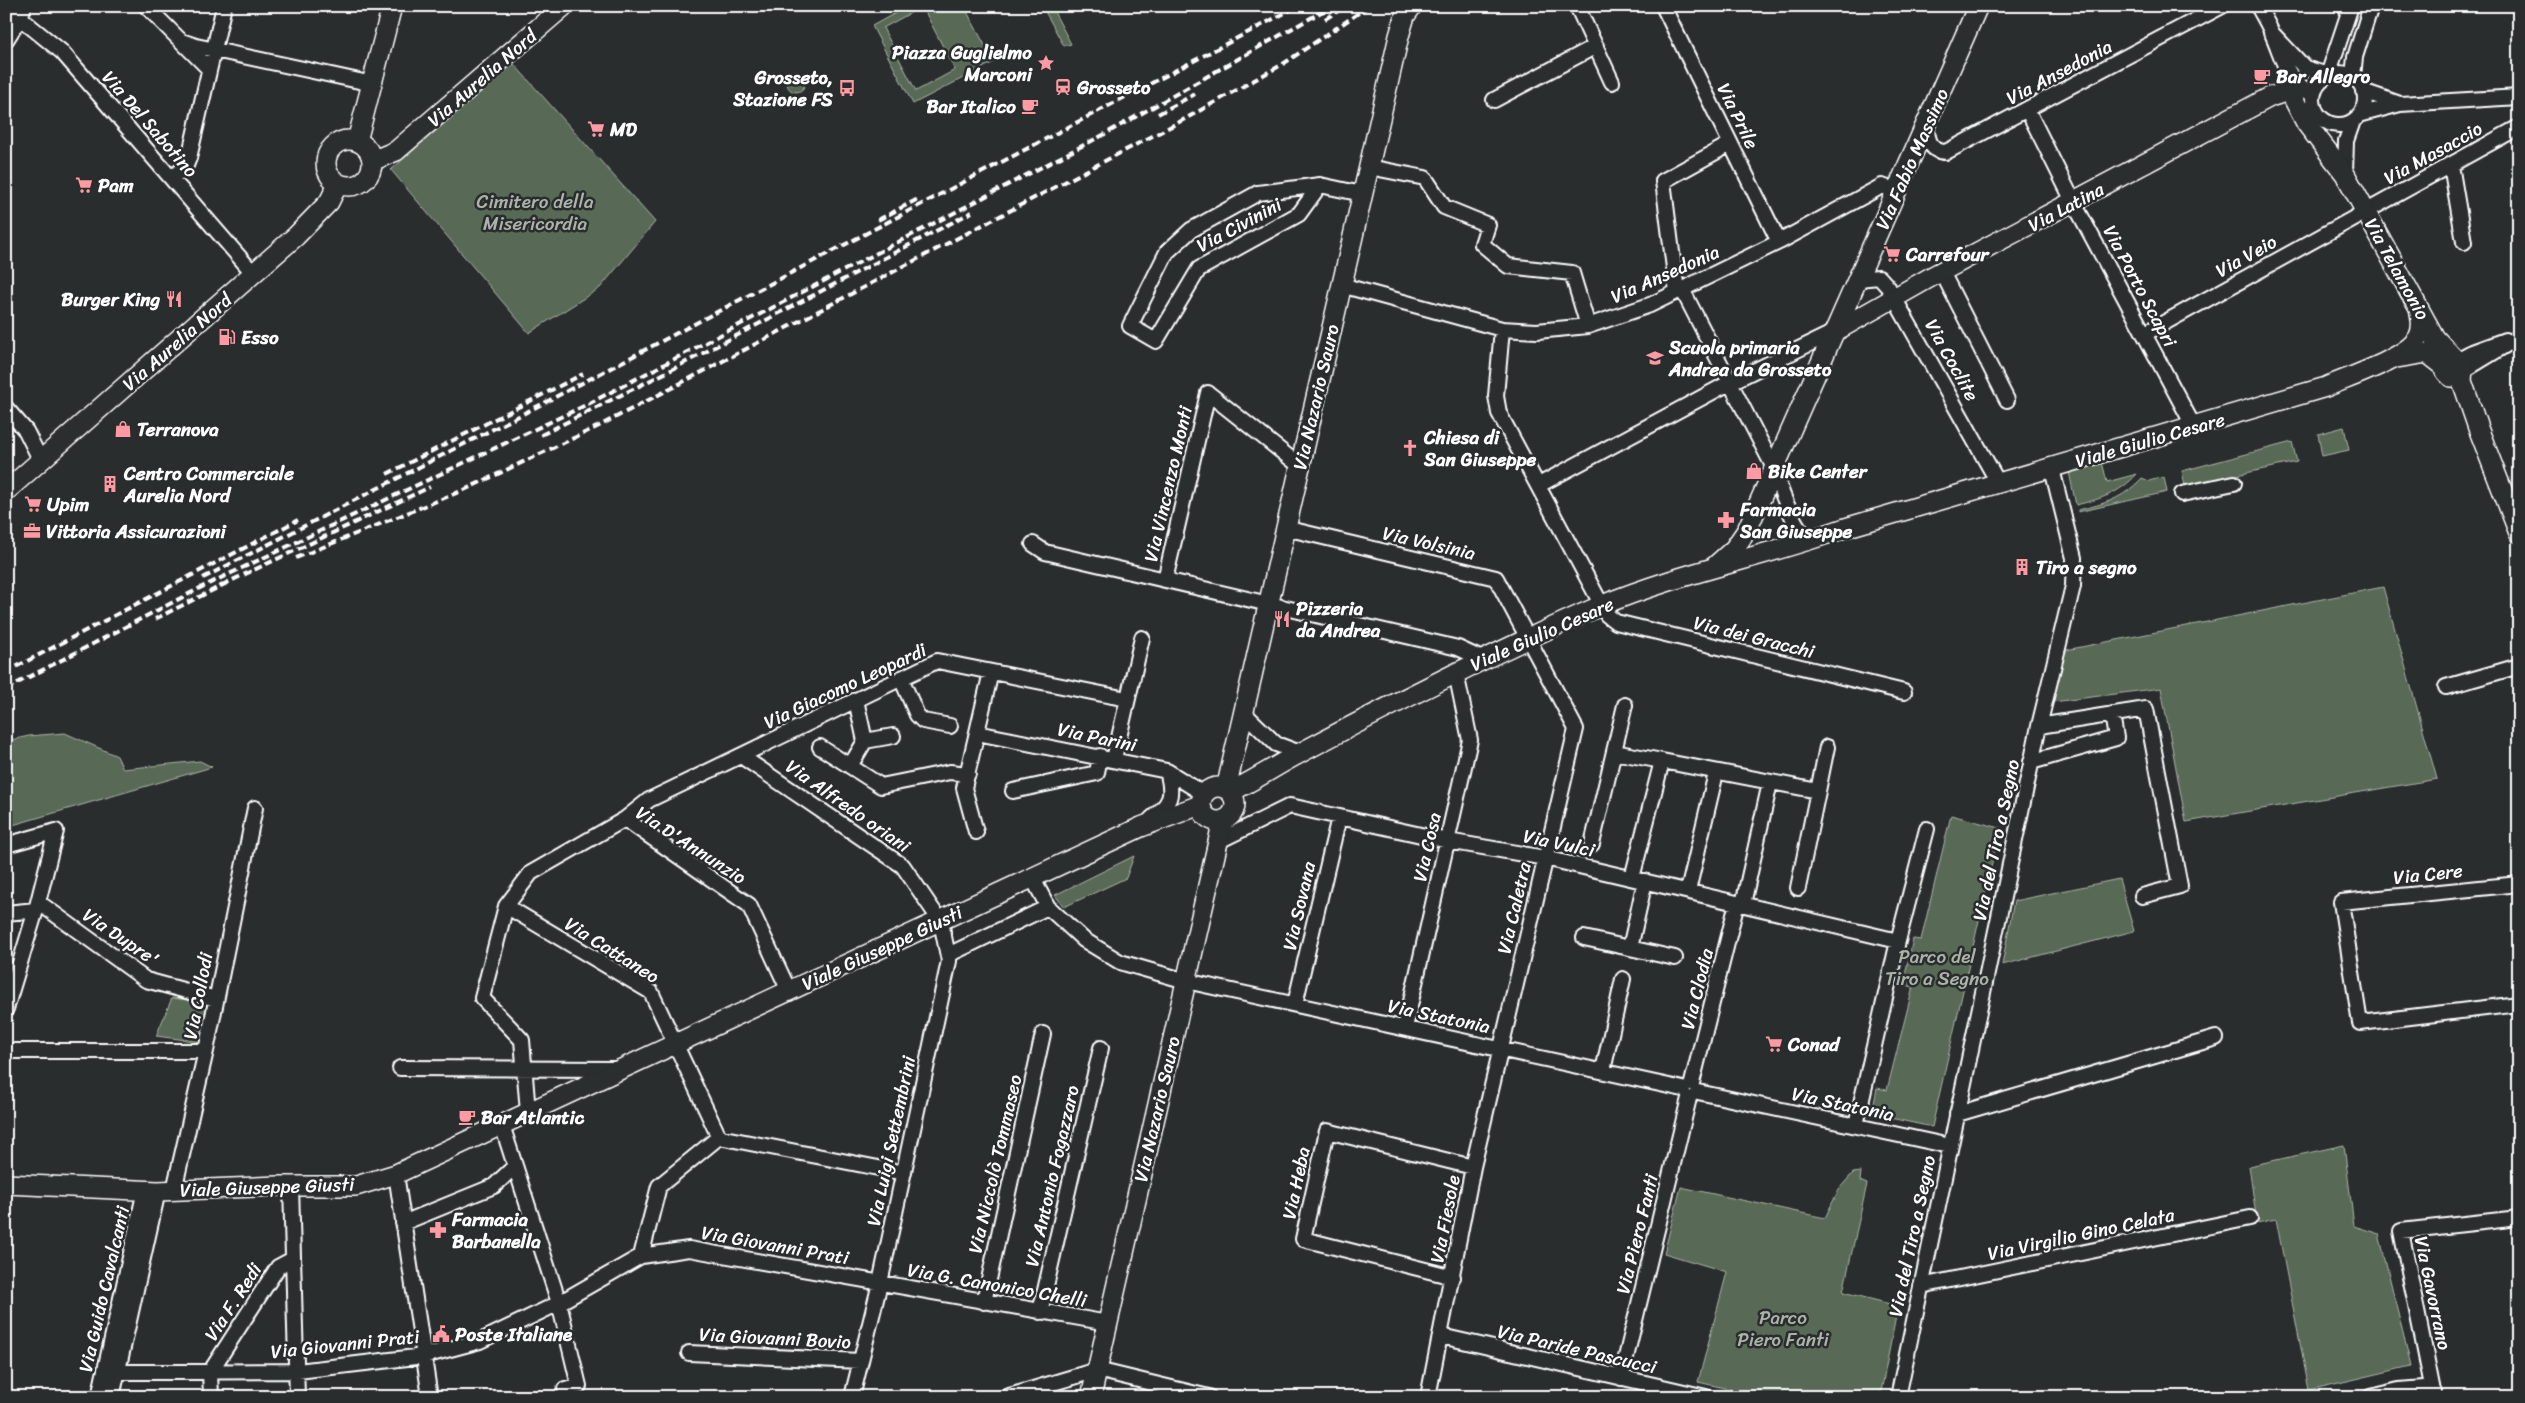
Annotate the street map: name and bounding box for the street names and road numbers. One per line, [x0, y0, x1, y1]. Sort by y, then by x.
street label: Via Aurelia Nord [419, 19, 546, 135]
street label: Via Ansedonia [2000, 30, 2118, 114]
street label: Via Del Sabotino [94, 63, 207, 186]
street label: Via Prile [1708, 77, 1768, 155]
street label: Via Fabio Massimo [1866, 83, 1958, 235]
street label: Via Masaccio [2377, 112, 2489, 194]
street label: Via Latina [2022, 173, 2111, 241]
street label: Via Civinini [1190, 188, 1289, 261]
street label: Via Telamonio [2355, 212, 2439, 327]
street label: Via Porto Scapri [2094, 219, 2186, 354]
street label: Via Veio [2209, 225, 2283, 287]
street label: Via Ansedonia [1605, 235, 1725, 313]
street label: Via Aurelia Nord [114, 283, 241, 399]
street label: Via Coclite [1916, 313, 1988, 407]
street label: Via Nazario Sauro [1283, 321, 1349, 473]
street label: Via Vincenzo Monti [1134, 402, 1202, 565]
street label: Viale Giulio Cesare [2071, 403, 2229, 477]
street label: Via Volsinia [1379, 516, 1479, 570]
street label: Viale Giulio Cesare [1465, 587, 1620, 681]
street label: Via dei Gracchi [1690, 606, 1819, 668]
street label: Via Giacomo Leopardi [758, 633, 933, 738]
street label: Via Parini [1054, 713, 1140, 762]
street label: Via Alfredo oriani [779, 750, 918, 862]
street label: Via del Tiro a Segno [1963, 756, 2029, 924]
street label: Via D'Annunzio [629, 797, 753, 893]
street label: Via Cosa [1403, 808, 1451, 885]
street label: Via Vulci [1520, 819, 1599, 867]
street label: Via Cere [2392, 854, 2465, 894]
street label: Via Sovana [1273, 858, 1325, 954]
street label: Via Caletra [1487, 858, 1541, 957]
street label: Viale Giuseppe Giusti [796, 896, 969, 1000]
street label: Via Dupre' [76, 899, 166, 975]
street label: Via Cattaneo [558, 908, 666, 992]
street label: Via Clodia [1671, 945, 1723, 1033]
street label: Via Collodi [173, 949, 223, 1042]
street label: Via Statonia [1385, 989, 1494, 1043]
street label: Via Nazario Sauro [1124, 1033, 1190, 1185]
street label: Via Luigi Settembrini [857, 1052, 925, 1229]
street label: Via Niccolò Tommaseo [958, 1071, 1032, 1257]
street label: Via Statonia [1789, 1077, 1898, 1131]
street label: Via Antonio Fogazzaro [1015, 1082, 1089, 1270]
street label: Via Heba [1272, 1143, 1320, 1222]
street label: Via del Tiro a Segno [1879, 1152, 1945, 1320]
street label: Viale Giuseppe Giusti [179, 1167, 355, 1207]
street label: Via Piero Fanti [1606, 1170, 1668, 1297]
street label: Via Fiesole [1420, 1172, 1470, 1266]
street label: Via Virgilio Gino Celata [1985, 1198, 2178, 1270]
street label: Via Guido Cavalcanti [69, 1202, 139, 1375]
street label: Via Giovanni Prati [699, 1216, 852, 1274]
street label: Via Gavorrano [2405, 1233, 2461, 1353]
street label: Via G. Canonico Chelli [905, 1253, 1090, 1317]
street label: Via F. Redi [195, 1256, 271, 1348]
street label: Via Paride Pascucci [1494, 1315, 1660, 1383]
street label: Via Giovanni Bovio [698, 1318, 852, 1358]
street label: Via Giovanni Prati [269, 1320, 422, 1368]

